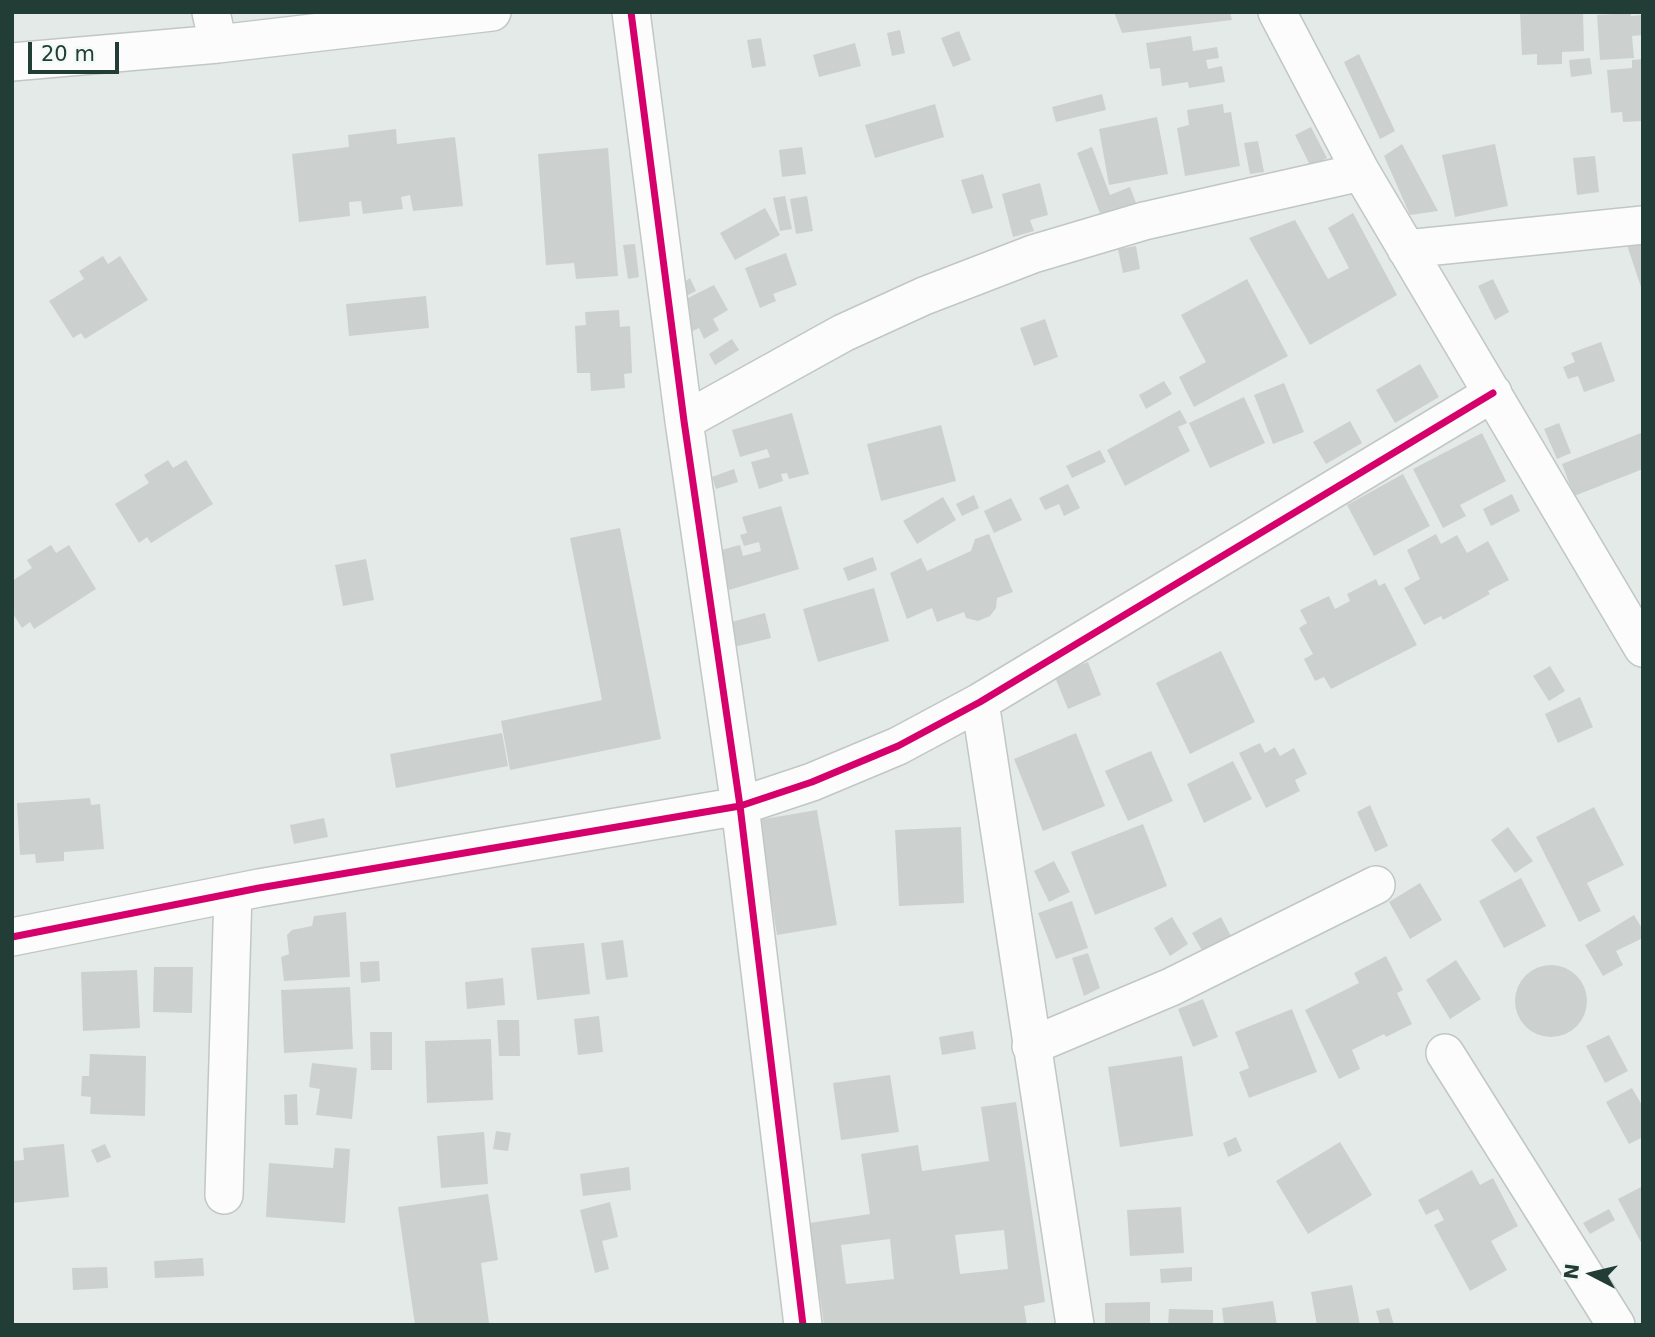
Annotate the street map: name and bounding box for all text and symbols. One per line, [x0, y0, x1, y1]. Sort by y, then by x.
scale bar [32, 28, 122, 72]
text: 20 m [41, 42, 95, 66]
north arrow [1557, 1239, 1627, 1309]
text: N [1559, 1262, 1583, 1281]

